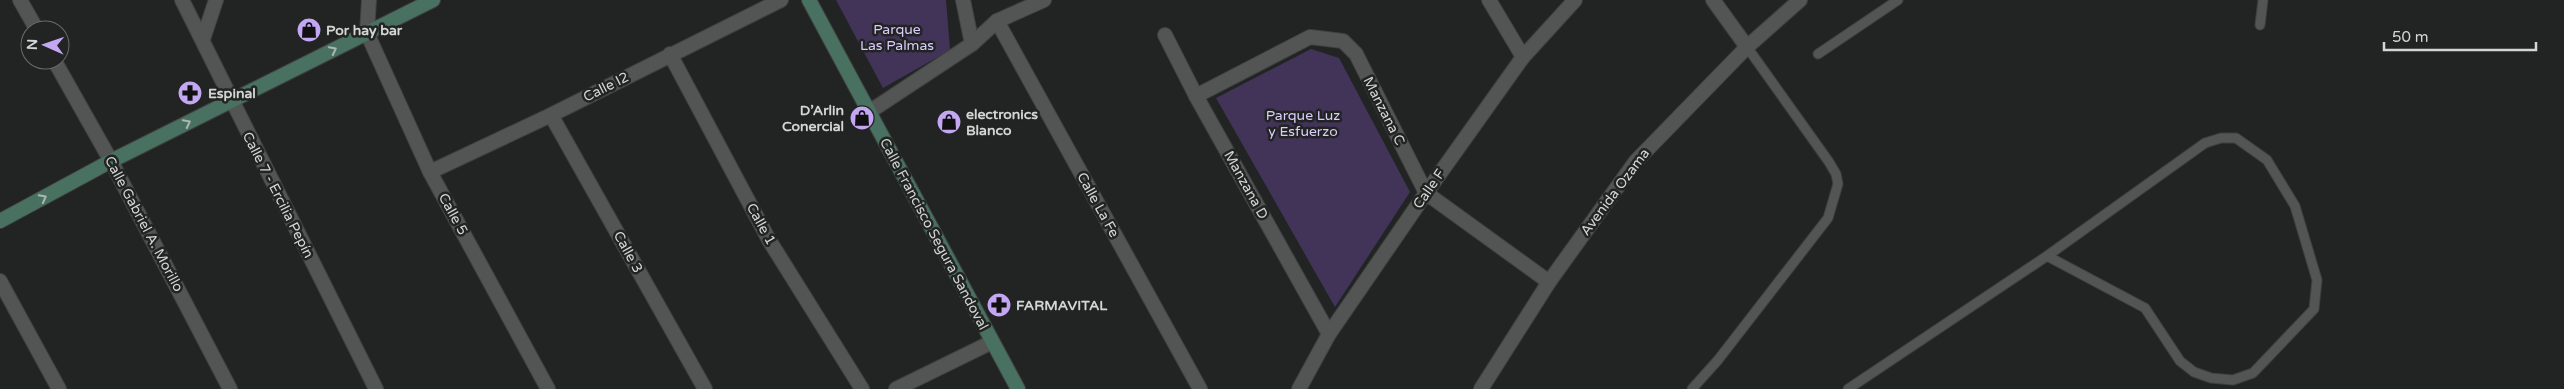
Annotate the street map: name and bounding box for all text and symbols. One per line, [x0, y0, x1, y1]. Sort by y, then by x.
shop icon: Por hay bar [296, 17, 322, 43]
north arrow [20, 20, 70, 70]
scale bar [2384, 20, 2536, 52]
park label: Parque Las Palmas [860, 21, 934, 54]
place label: Por hay bar [326, 22, 403, 39]
text: 50 m [2392, 28, 2429, 46]
text: N [24, 39, 41, 50]
one-way arrow [327, 46, 336, 56]
street label: Calle I2 [580, 68, 632, 106]
street label: Manzana C [1360, 74, 1409, 148]
pharmacy icon: Espinal [177, 80, 203, 106]
place label: Espinal [208, 85, 256, 102]
place label: D’Arlin Conercial [782, 102, 844, 135]
shop icon: D’Arlin Conercial [849, 105, 875, 131]
place label: electronics Blanco [966, 106, 1038, 139]
park label: Parque Luz y Esfuerzo [1266, 107, 1340, 140]
shop icon: electronics Blanco [936, 109, 962, 135]
one-way arrow [182, 119, 191, 129]
street label: Calle 7 - Ercilia Pepín [239, 129, 317, 261]
street label: Calle Francisco Segura Sandoval [876, 135, 992, 333]
street label: Avenida Ozama [1577, 145, 1653, 239]
street label: Manzana D [1220, 148, 1272, 222]
street label: Calle Gabriel A. Morillo [101, 153, 187, 295]
street label: Calle F [1409, 165, 1449, 212]
street label: Calle La Fe [1073, 170, 1123, 240]
street label: Calle 5 [435, 190, 471, 238]
one-way arrow [38, 194, 47, 204]
street label: Calle 1 [743, 200, 779, 248]
street label: Calle 3 [610, 228, 646, 276]
pharmacy icon: FARMAVITAL [986, 292, 1012, 318]
place label: FARMAVITAL [1016, 297, 1108, 314]

